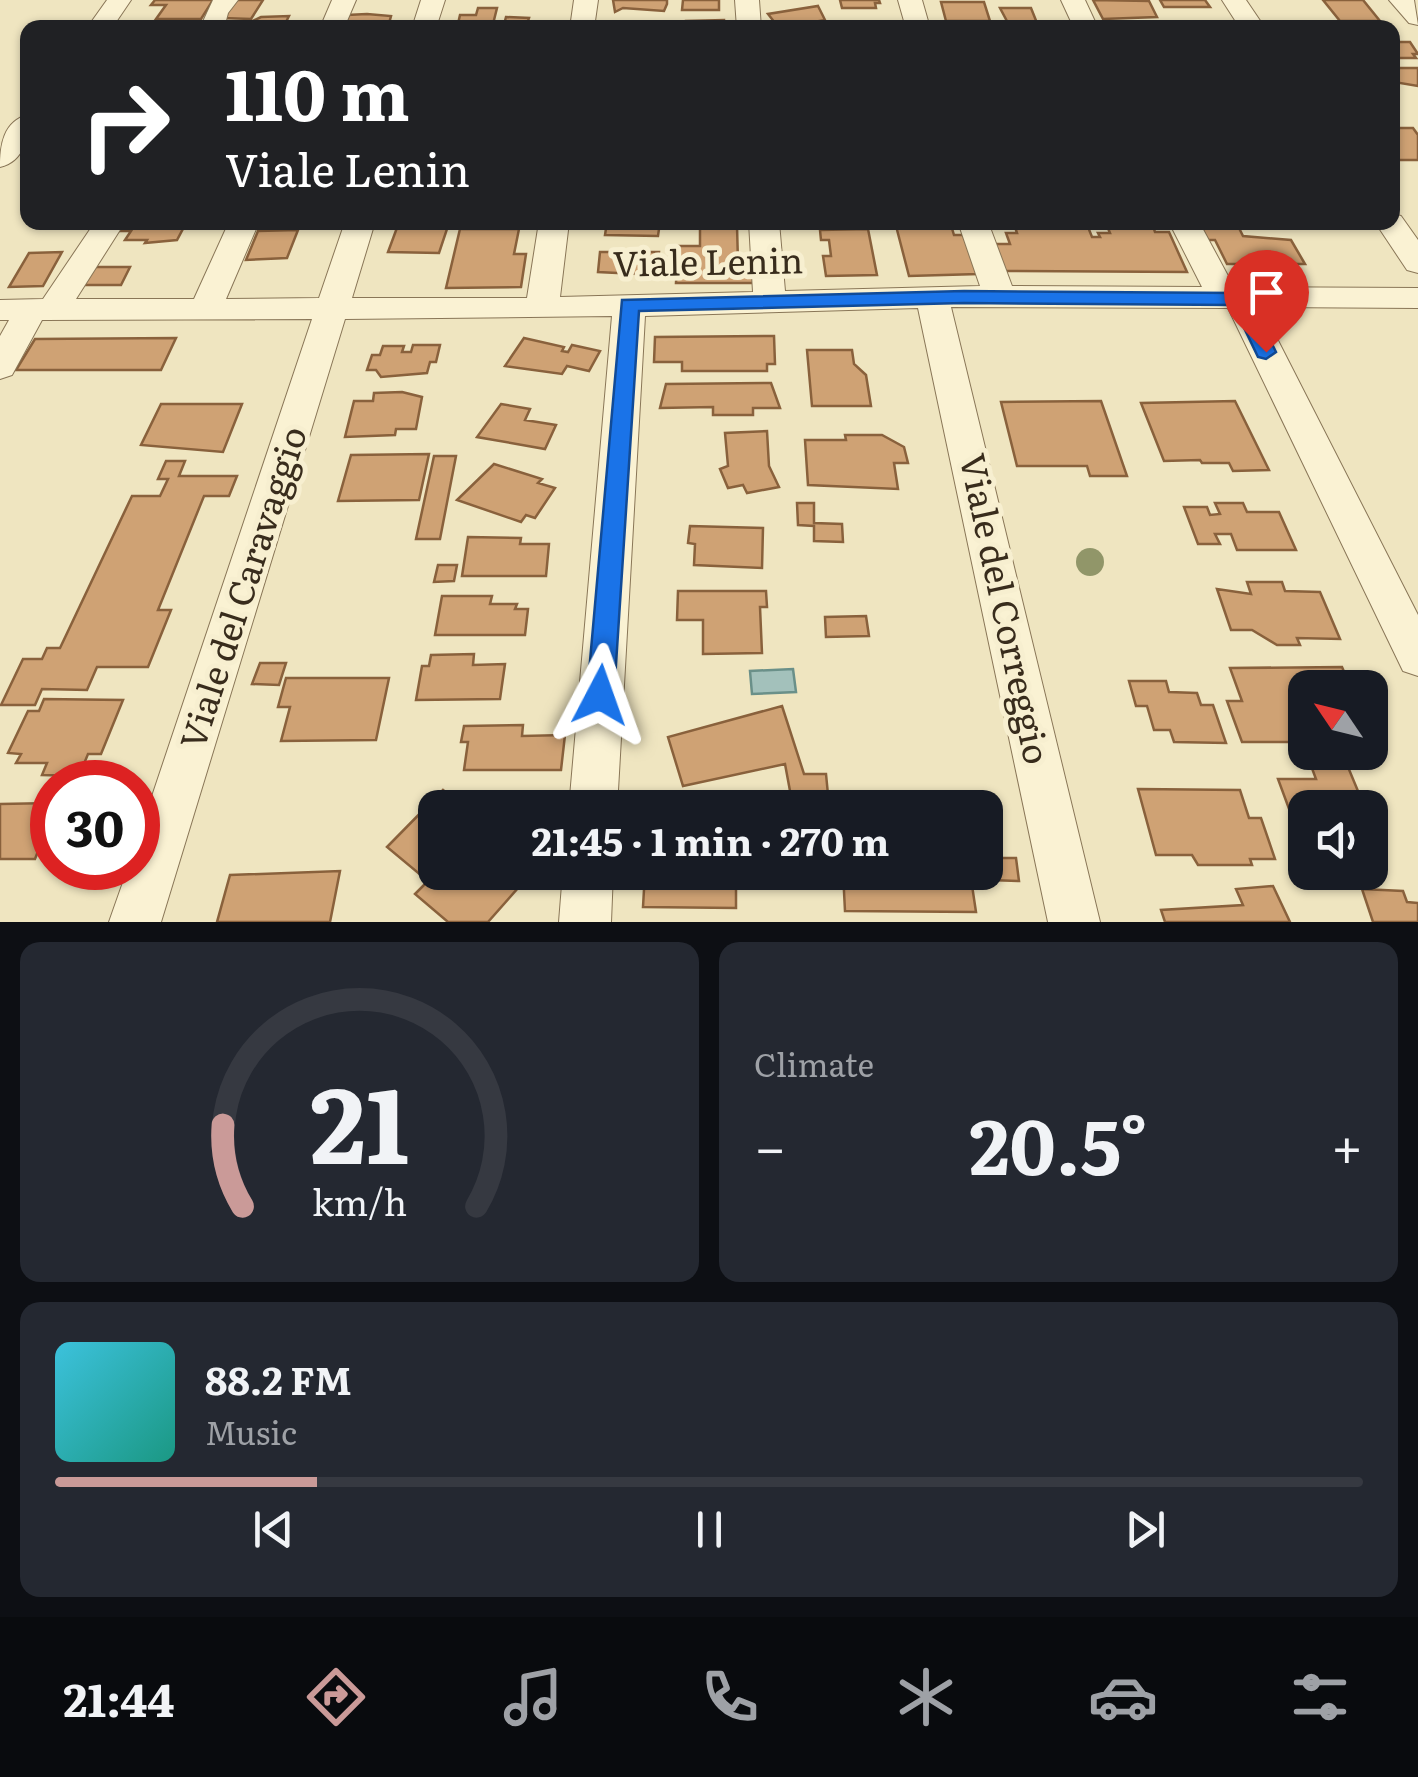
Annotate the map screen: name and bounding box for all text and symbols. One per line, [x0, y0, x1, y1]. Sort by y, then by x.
text: 110 m [225, 39, 410, 143]
icon: right [60, 60, 190, 190]
text: Viale Lenin [225, 134, 470, 201]
street label: Viale Lenin [612, 232, 804, 288]
pin [1224, 250, 1309, 353]
icon: arrive [1239, 265, 1294, 320]
street label: Viale del Caravaggio [164, 419, 318, 755]
street label: Viale del Correggio [949, 448, 1065, 769]
position arrow [548, 643, 652, 747]
north arrow [1288, 670, 1388, 770]
map controls [1288, 670, 1388, 890]
speed limit sign: 30 [30, 760, 160, 890]
button: sound [1288, 790, 1388, 890]
text: 21:45 · 1 min · 270 m [532, 811, 889, 868]
text: Climate [754, 1039, 874, 1087]
text: 21 [310, 1042, 409, 1196]
text: 20.5° [969, 1087, 1148, 1198]
text: − [754, 1103, 786, 1185]
text: + [1331, 1103, 1363, 1185]
text: km/h [312, 1174, 407, 1227]
text: 88.2 FM [205, 1350, 352, 1407]
text: Music [205, 1407, 297, 1455]
icon: previous [246, 1502, 301, 1557]
icon: pause [682, 1502, 737, 1557]
icon: next [1118, 1502, 1173, 1557]
icon: directions [301, 1662, 371, 1732]
icon: music [498, 1662, 568, 1732]
icon: phone [695, 1662, 765, 1732]
icon: climate [891, 1662, 961, 1732]
icon: car [1088, 1662, 1158, 1732]
icon: filters [1285, 1662, 1355, 1732]
text: 21:44 [63, 1664, 174, 1731]

